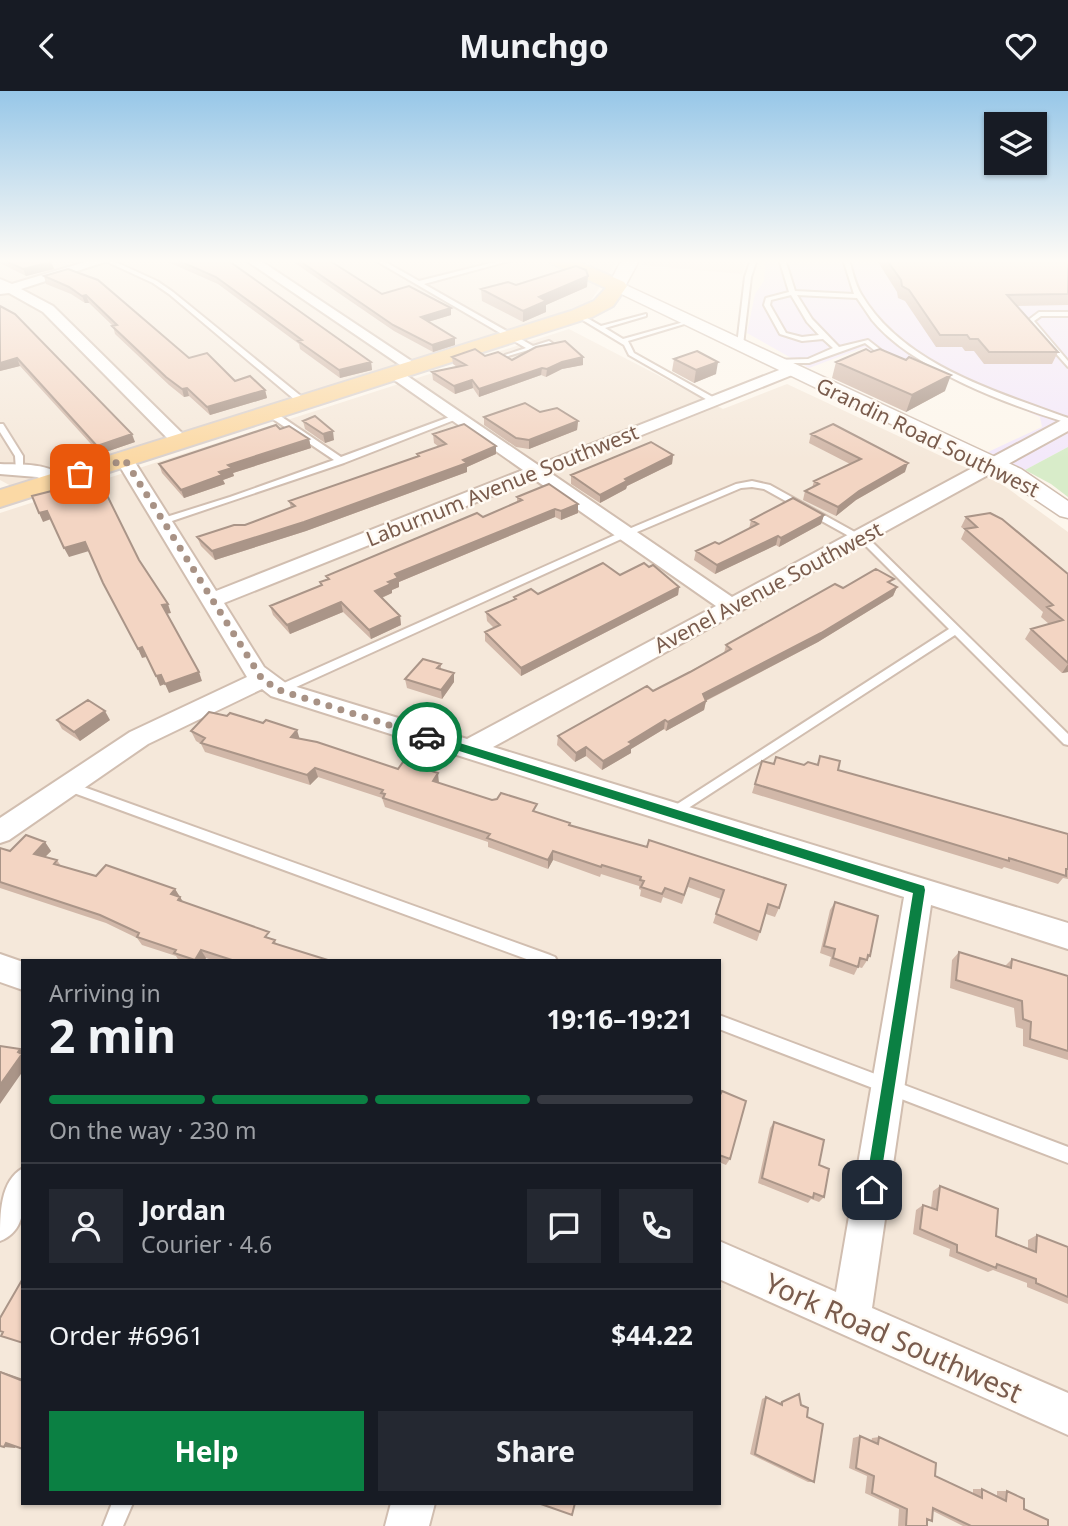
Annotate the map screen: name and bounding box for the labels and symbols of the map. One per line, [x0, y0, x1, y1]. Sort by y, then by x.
street label: Grandin Road Southwest [812, 371, 1045, 503]
street label: Laburnum Avenue Southwest [362, 417, 643, 553]
pin [50, 444, 110, 504]
street label: Avenel Avenue Southwest [649, 515, 887, 659]
courier [392, 702, 462, 772]
pin [842, 1160, 902, 1220]
street label: York Road Southwest [759, 1263, 1029, 1411]

